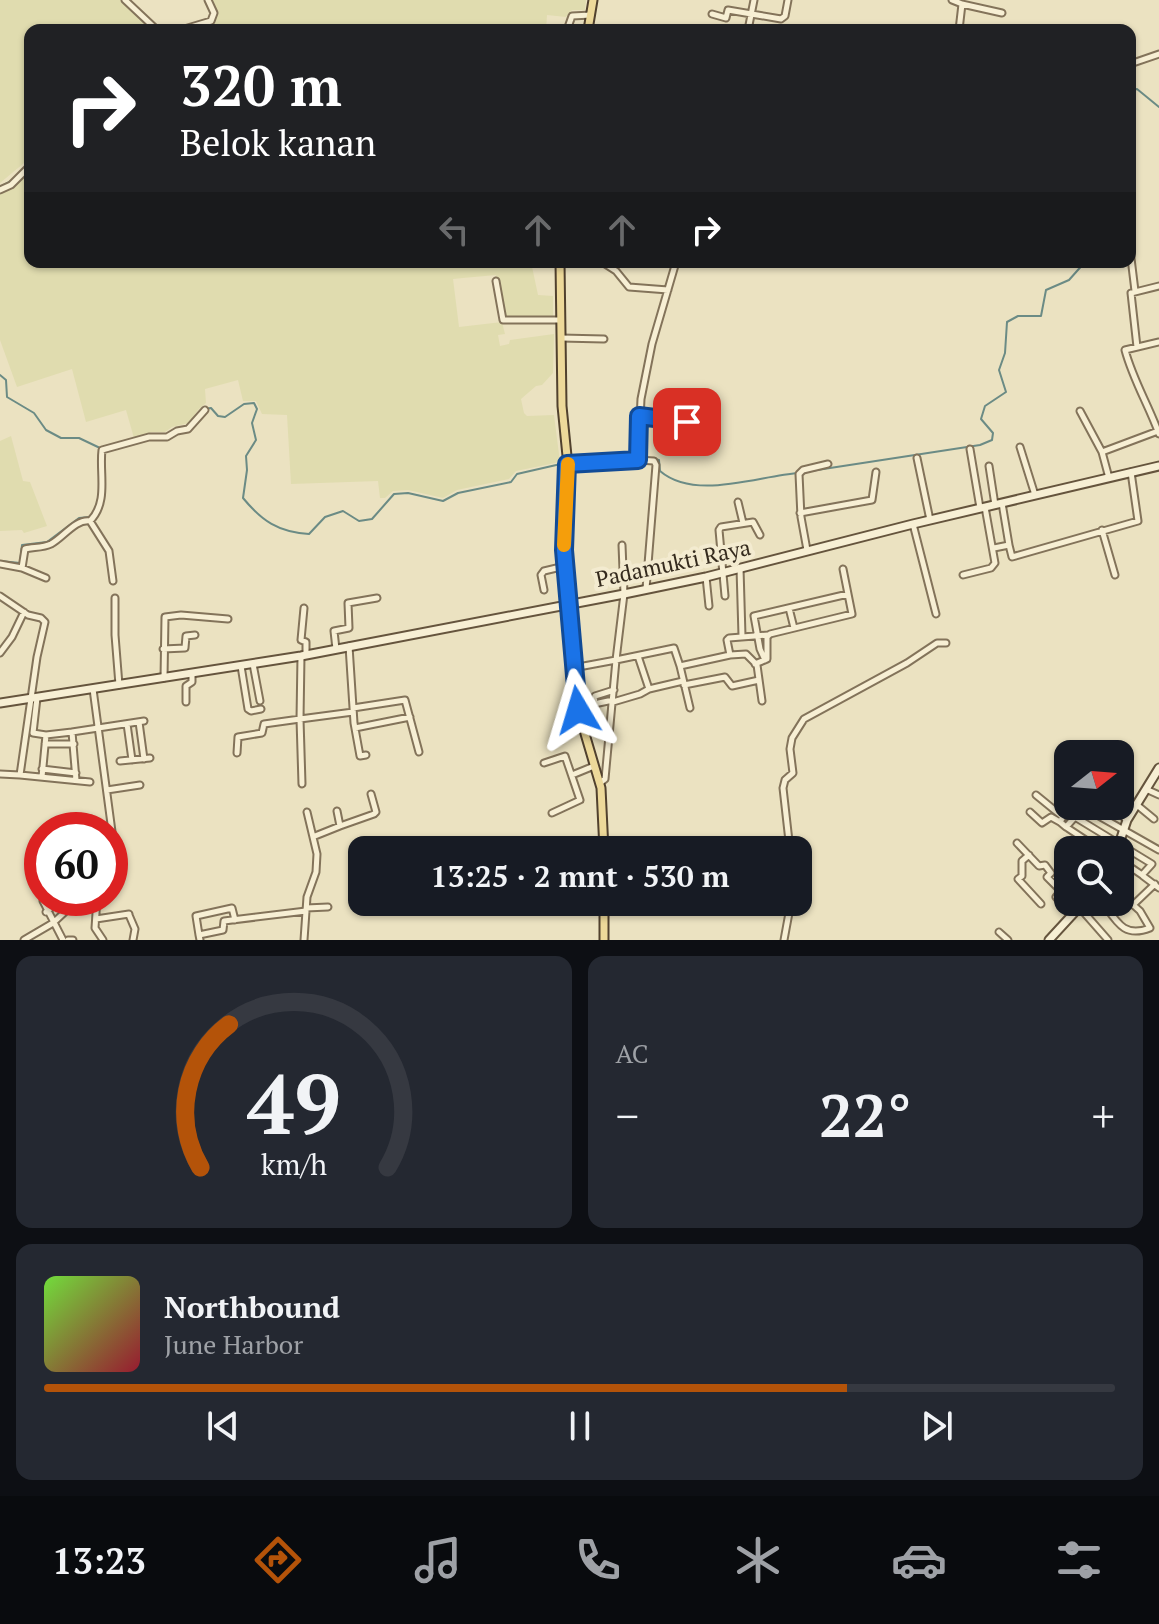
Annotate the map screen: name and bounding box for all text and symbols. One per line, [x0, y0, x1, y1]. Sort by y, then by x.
text: 320 m [180, 48, 342, 122]
icon: right [48, 56, 152, 160]
text: Belok kanan [180, 119, 376, 166]
icon: left [432, 208, 476, 252]
icon: ahead [516, 208, 560, 252]
icon: ahead [600, 208, 644, 252]
icon: right [684, 208, 728, 252]
pin [653, 388, 721, 456]
icon: arrive [665, 400, 709, 444]
street label: Padamukti Raya [593, 532, 753, 593]
position arrow [536, 668, 620, 752]
north arrow [1054, 740, 1134, 820]
map controls [1054, 740, 1134, 916]
speed limit sign: 60 [24, 812, 128, 916]
button: search [1054, 836, 1134, 916]
text: 13:25 · 2 mnt · 530 m [431, 856, 729, 896]
text: AC [616, 1036, 649, 1070]
text: 49 [247, 1048, 341, 1158]
text: 22° [819, 1075, 912, 1154]
text: − [616, 1086, 639, 1145]
text: + [1092, 1086, 1115, 1145]
text: km/h [261, 1145, 327, 1183]
text: Northbound [164, 1287, 340, 1327]
text: June Harbor [164, 1327, 303, 1361]
icon: previous [201, 1404, 245, 1448]
icon: pause [558, 1404, 602, 1448]
icon: next [915, 1404, 959, 1448]
icon: directions [250, 1532, 306, 1588]
icon: music [410, 1532, 466, 1588]
icon: phone [570, 1532, 626, 1588]
icon: climate [730, 1532, 786, 1588]
icon: car [891, 1532, 947, 1588]
icon: filters [1051, 1532, 1107, 1588]
text: 13:23 [52, 1537, 146, 1584]

